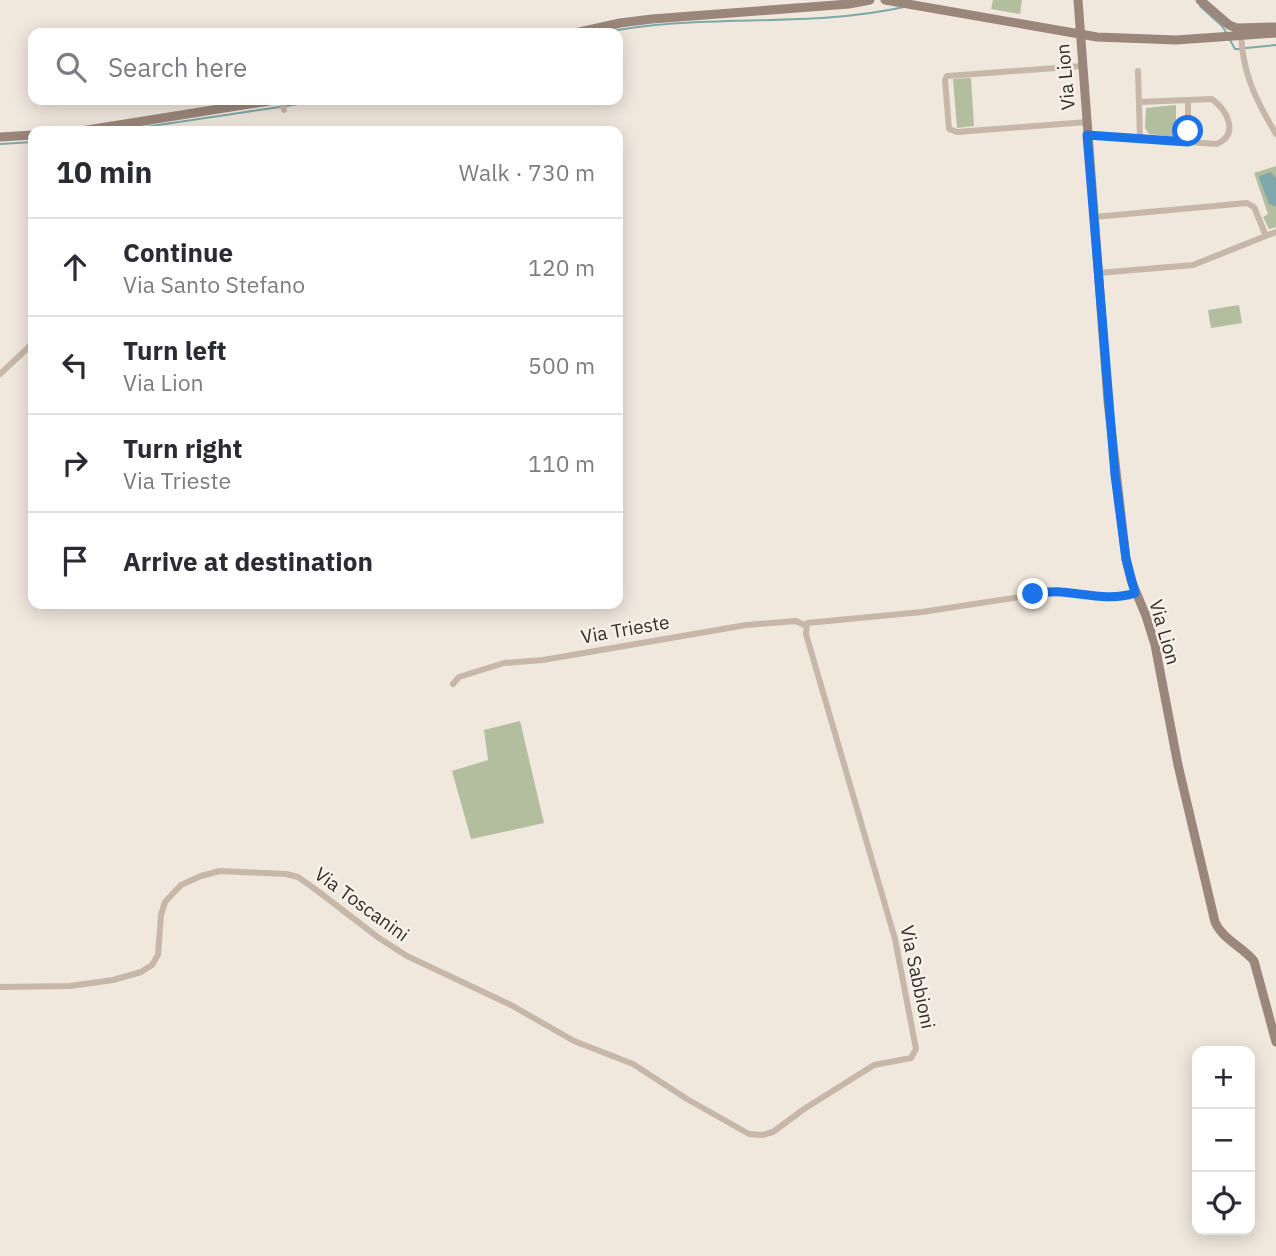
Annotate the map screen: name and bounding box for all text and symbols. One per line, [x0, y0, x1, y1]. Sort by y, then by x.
search box [28, 28, 623, 105]
street label: Via Lion [1050, 43, 1080, 111]
icon: search [52, 48, 90, 86]
text: Search here [108, 50, 247, 84]
route start [1172, 115, 1203, 146]
text: 10 min [56, 152, 152, 191]
text: Walk · 730 m [459, 157, 595, 187]
text: Continue [123, 235, 233, 269]
icon: ahead [56, 248, 94, 286]
text: 120 m [528, 252, 595, 282]
text: Via Santo Stefano [123, 269, 305, 299]
text: Turn left [123, 333, 226, 367]
icon: left [56, 346, 94, 384]
text: 500 m [528, 350, 595, 380]
text: Via Lion [123, 367, 204, 397]
text: Turn right [123, 431, 242, 465]
icon: right [56, 444, 94, 482]
text: 110 m [528, 448, 595, 478]
text: Via Trieste [123, 465, 231, 495]
icon: arrive [56, 542, 94, 580]
text: Arrive at destination [123, 544, 373, 578]
route end [1017, 578, 1048, 609]
street label: Via Lion [1144, 597, 1186, 667]
street label: Via Trieste [579, 609, 671, 649]
street label: Via Toscanini [310, 862, 414, 946]
street label: Via Sabbioni [895, 923, 941, 1031]
map controls [1192, 1046, 1255, 1235]
button: + [1192, 1046, 1255, 1109]
button: − [1192, 1109, 1255, 1172]
button: locate [1192, 1172, 1255, 1235]

